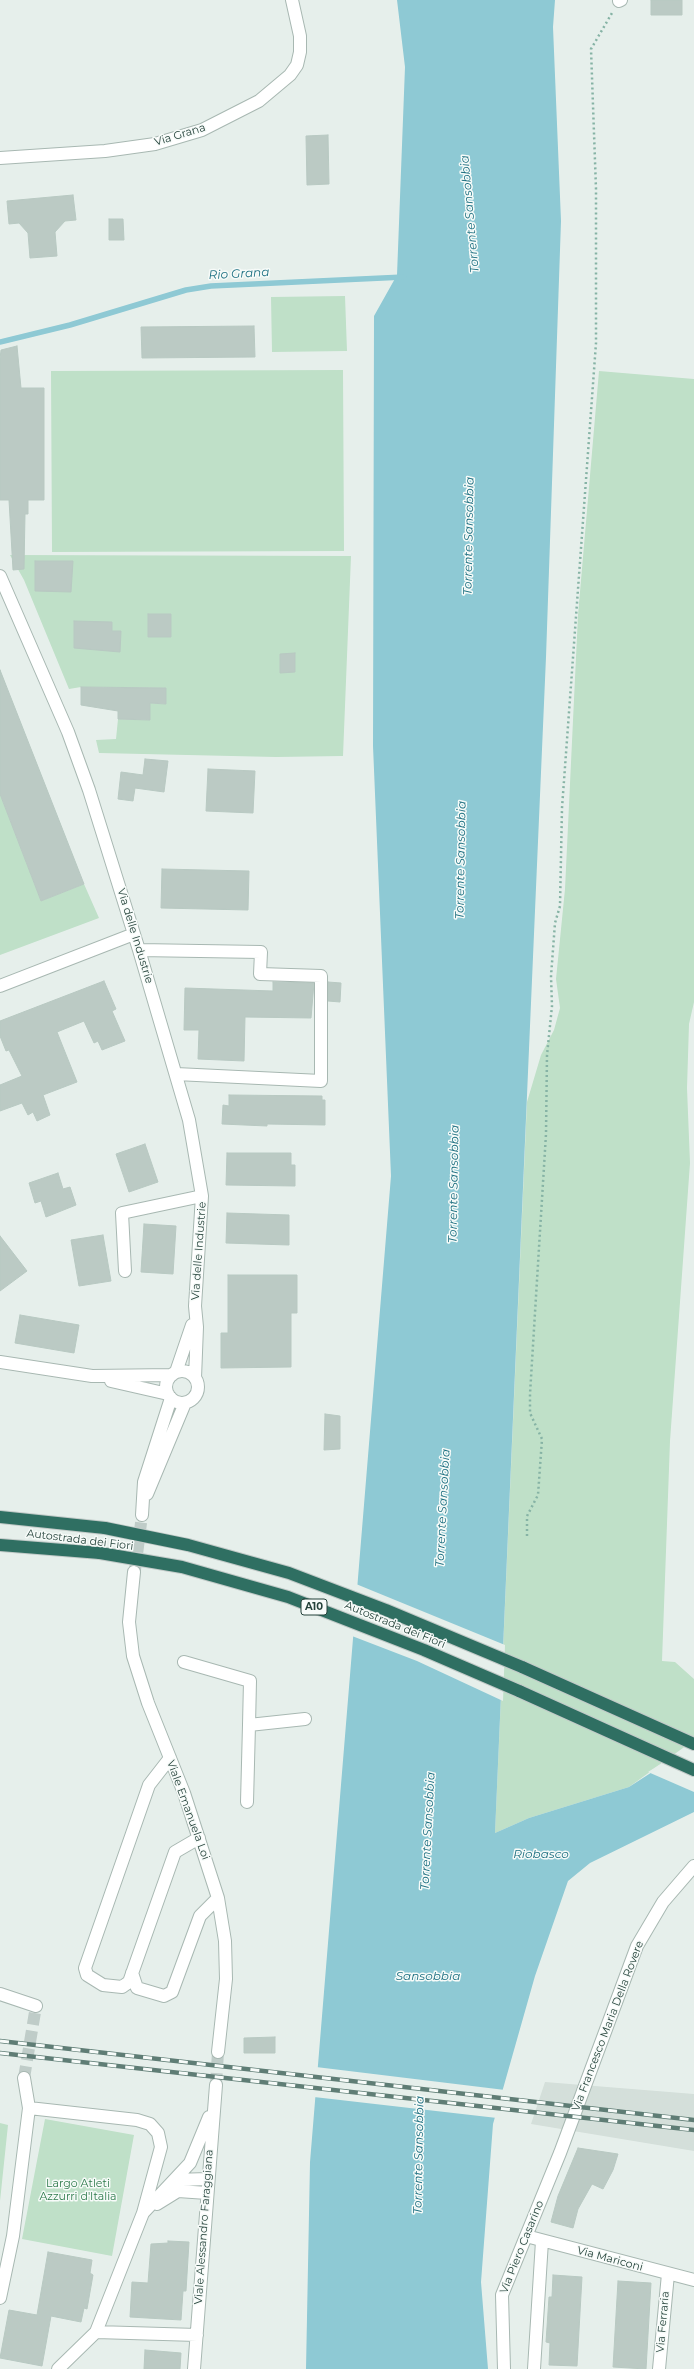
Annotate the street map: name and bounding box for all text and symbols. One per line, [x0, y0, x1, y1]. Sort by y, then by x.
street label: Via Grana [153, 121, 207, 149]
water label: Torrente Sansobbia [458, 155, 482, 273]
water label: Rio Grana [208, 265, 270, 283]
water label: Torrente Sansobbia [461, 477, 477, 595]
water label: Torrente Sansobbia [453, 801, 469, 919]
street label: Via delle Industrie [114, 887, 156, 985]
water label: Torrente Sansobbia [446, 1125, 462, 1243]
street label: Via delle Industrie [189, 1201, 209, 1301]
water label: Torrente Sansobbia [433, 1449, 453, 1567]
street label: Autostrada dei Fiori [26, 1527, 134, 1553]
road number: A10 [301, 1599, 327, 1615]
street label: Autostrada dei Fiori [343, 1599, 447, 1651]
street label: Viale Emanuela Loi [164, 1758, 212, 1862]
water label: Torrente Sansobbia [418, 1772, 438, 1890]
water label: Riobasco [513, 1847, 569, 1861]
street label: Via Francesco Maria Della Rovere [569, 1939, 647, 2113]
water label: Sansobbia [396, 1969, 460, 1983]
water label: Torrente Sansobbia [411, 2096, 427, 2214]
street label: Viale Alessandro Faraggiana [192, 2149, 216, 2305]
park label: Largo Atleti Azzurri d'Italia [39, 2177, 117, 2203]
street label: Via Piero Casarino [497, 2199, 547, 2295]
street label: Via Mariconi [576, 2244, 644, 2274]
street label: Via Ferraria [654, 2291, 672, 2353]

